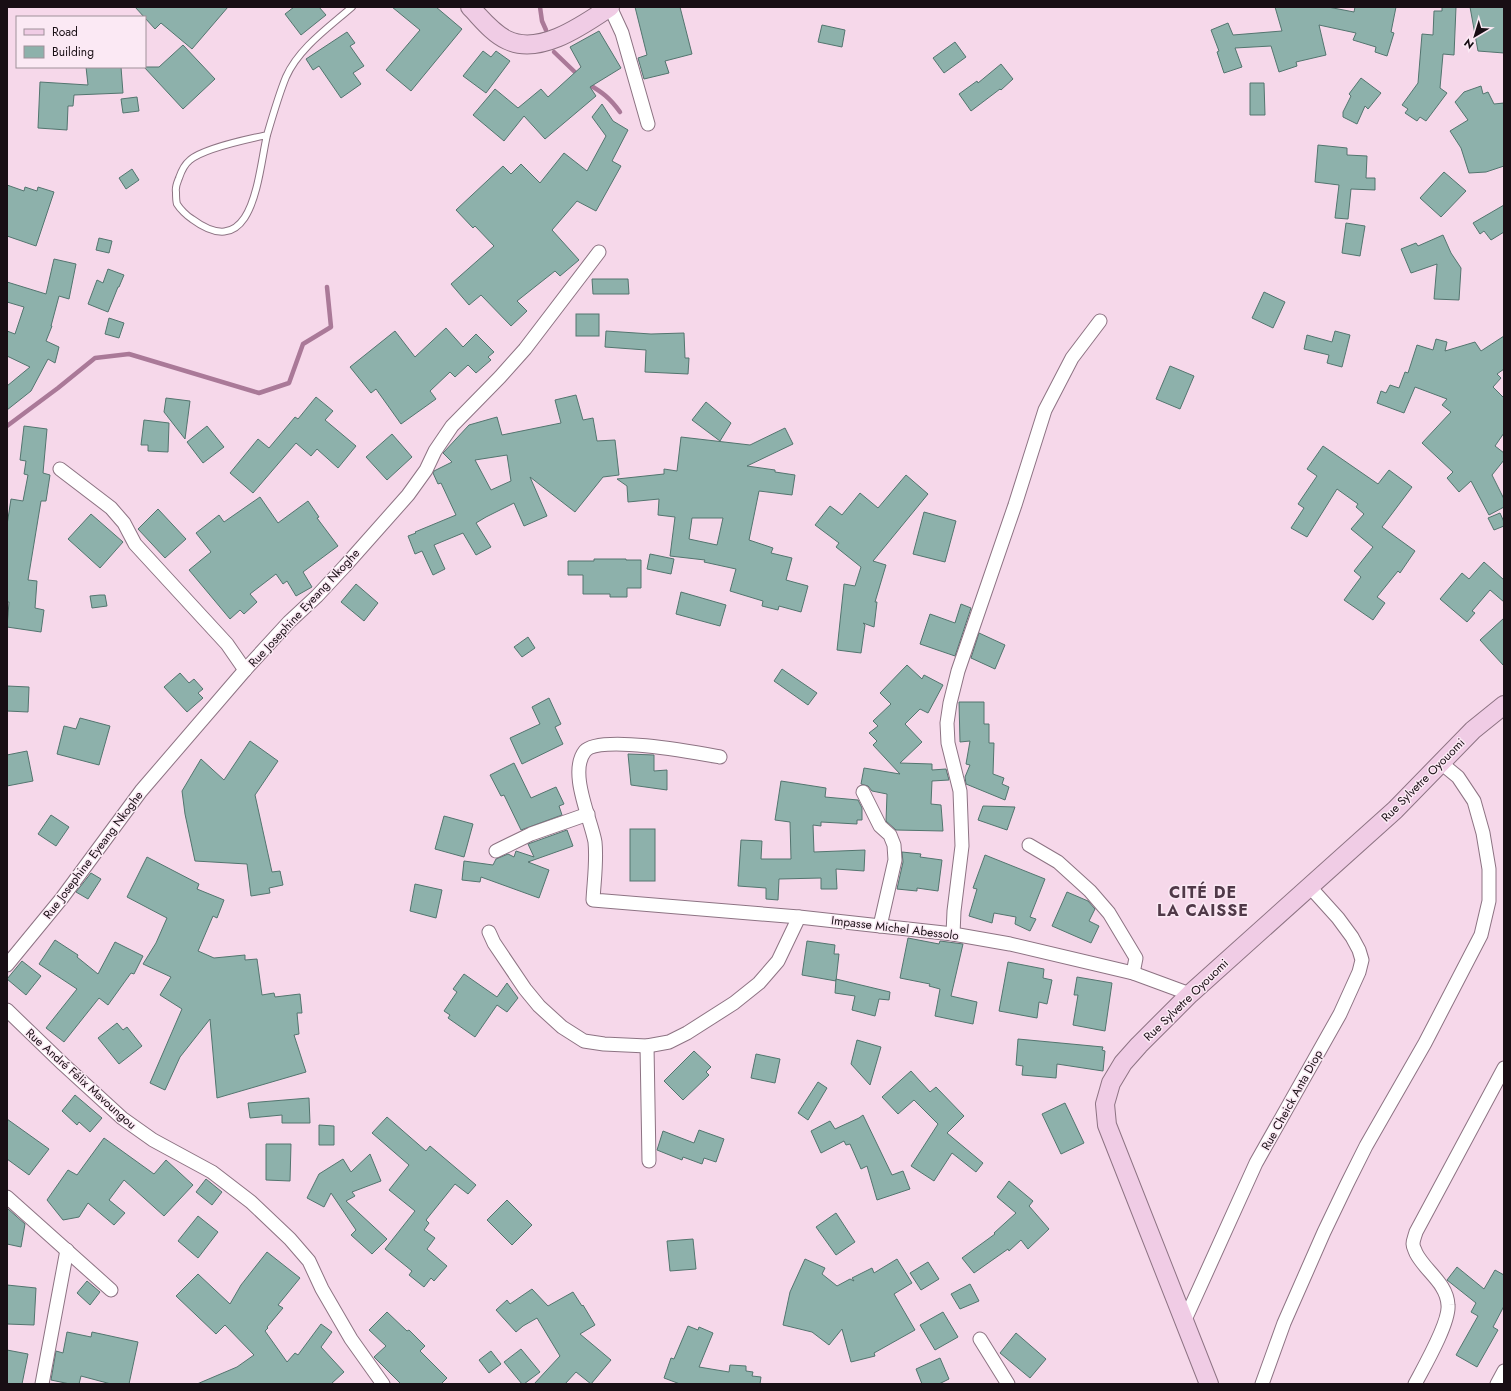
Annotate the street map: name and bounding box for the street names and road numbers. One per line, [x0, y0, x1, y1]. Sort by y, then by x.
street label: Rue Josephine Eyeang Nkoghe [244, 545, 364, 671]
street label: Rue Sylvetre Oyouomi [1377, 734, 1469, 826]
street label: Rue Josephine Eyeang Nkoghe [39, 787, 147, 923]
street label: Impasse Michel Abessolo [830, 911, 960, 945]
street label: Rue Sylvetre Oyouomi [1139, 955, 1233, 1045]
street label: Rue André Félix Mavoungou [22, 1024, 140, 1134]
street label: Rue Cheick Anta Diop [1257, 1046, 1327, 1154]

